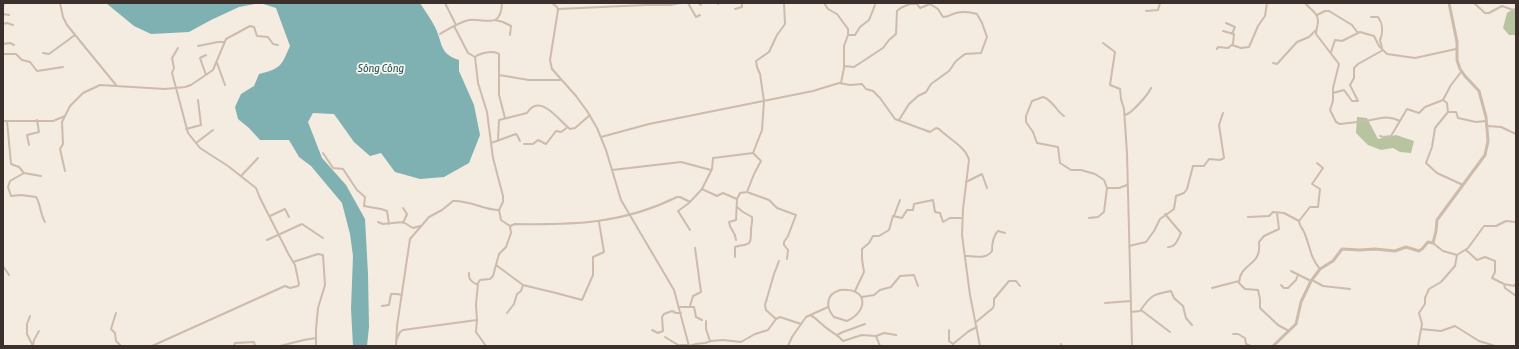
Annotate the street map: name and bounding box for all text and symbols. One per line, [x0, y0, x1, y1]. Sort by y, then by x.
water label: Sông Công [358, 61, 404, 75]

